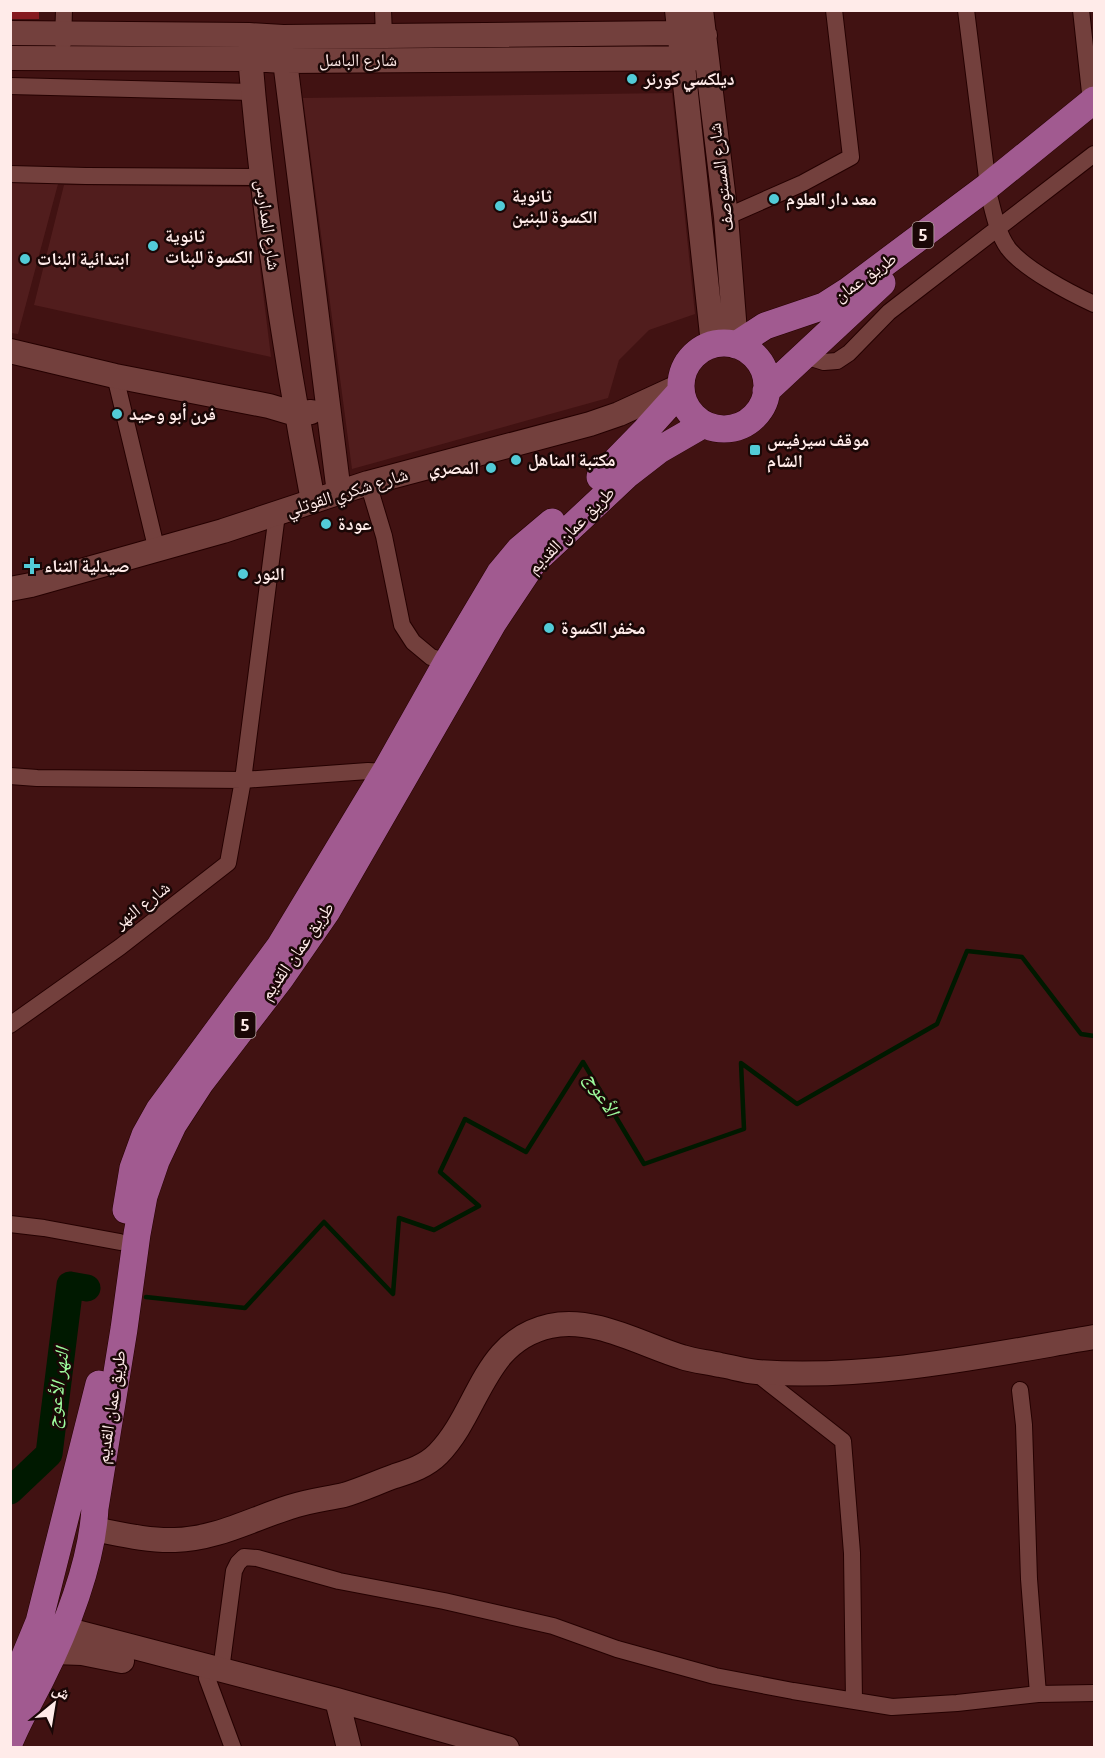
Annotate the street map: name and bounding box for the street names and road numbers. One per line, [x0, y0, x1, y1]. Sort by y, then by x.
street label: شارع الباسل [319, 49, 397, 71]
street label: شارع المستوصف [703, 122, 739, 232]
street label: شارع المدارس [251, 178, 285, 272]
road number: 5 [912, 222, 934, 248]
street label: طريق عمان [829, 247, 901, 307]
street label: شارع شكري القوتلي [283, 463, 412, 524]
street label: طريق عمان القديم [523, 482, 620, 579]
street label: شارع النهر [109, 876, 175, 934]
street label: طريق عمان القديم [255, 898, 340, 1005]
road number: 5 [234, 1012, 256, 1038]
street label: طريق عمان القديم [91, 1348, 132, 1466]

